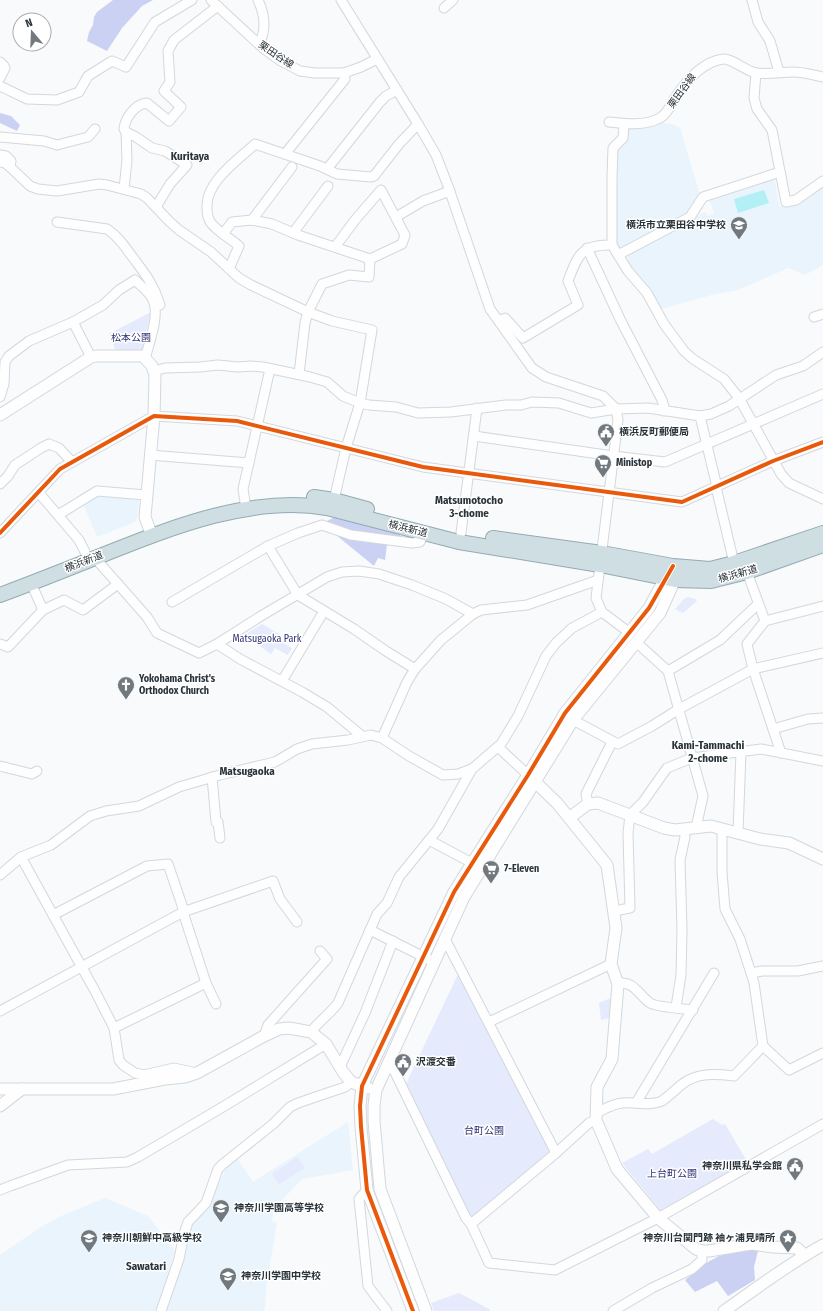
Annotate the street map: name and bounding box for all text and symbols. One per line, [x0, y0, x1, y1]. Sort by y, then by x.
north arrow [12, 12, 52, 52]
text: N [24, 16, 34, 30]
street label: 栗田谷線 [256, 39, 296, 71]
street label: 栗田谷線 [665, 71, 699, 111]
district label: Kuritaya [171, 150, 210, 163]
school or university icon: 横浜市立栗田谷中学校 [729, 215, 749, 240]
place label: 横浜市立栗田谷中学校 [626, 219, 726, 231]
park label: 松本公園 [111, 332, 151, 344]
public building icon: 横浜反町郵便局 [596, 422, 616, 447]
place label: 横浜反町郵便局 [619, 426, 689, 438]
supermarket icon: Ministop [593, 453, 613, 478]
place label: Ministop [616, 457, 653, 469]
district label: Matsumotocho 3-chome [435, 494, 503, 520]
street label: 横浜新道 [387, 518, 429, 540]
street label: 横浜新道 [63, 549, 105, 575]
street label: 横浜新道 [717, 563, 759, 585]
park label: Matsugaoka Park [233, 633, 302, 645]
place label: Yokohama Christ's Orthodox Church [138, 673, 216, 697]
church icon: Yokohama Christ's Orthodox Church [116, 675, 136, 700]
district label: Kami-Tammachi 2-chome [672, 739, 744, 765]
district label: Matsugaoka [219, 765, 275, 778]
supermarket icon: 7-Eleven [481, 859, 501, 884]
place label: 7-Eleven [504, 863, 539, 875]
public building icon: 沢渡交番 [393, 1052, 413, 1077]
place label: 沢渡交番 [416, 1056, 456, 1068]
park label: 台町公園 [464, 1125, 504, 1137]
public building icon: 神奈川県私学会館 [785, 1156, 805, 1181]
place label: 神奈川県私学会館 [702, 1160, 782, 1172]
park label: 上台町公園 [647, 1168, 697, 1180]
school or university icon: 神奈川学園高等学校 [211, 1198, 231, 1223]
place label: 神奈川学園高等学校 [234, 1202, 324, 1214]
school or university icon: 神奈川朝鮮中高級学校 [79, 1228, 99, 1253]
place icon: 神奈川台関門跡 袖ヶ浦見晴所 [778, 1228, 798, 1253]
place label: 神奈川朝鮮中高級学校 [102, 1232, 202, 1244]
place label: 神奈川台関門跡 袖ヶ浦見晴所 [643, 1232, 775, 1244]
district label: Sawatari [126, 1260, 166, 1273]
school or university icon: 神奈川学園中学校 [218, 1266, 238, 1291]
place label: 神奈川学園中学校 [241, 1270, 321, 1282]

